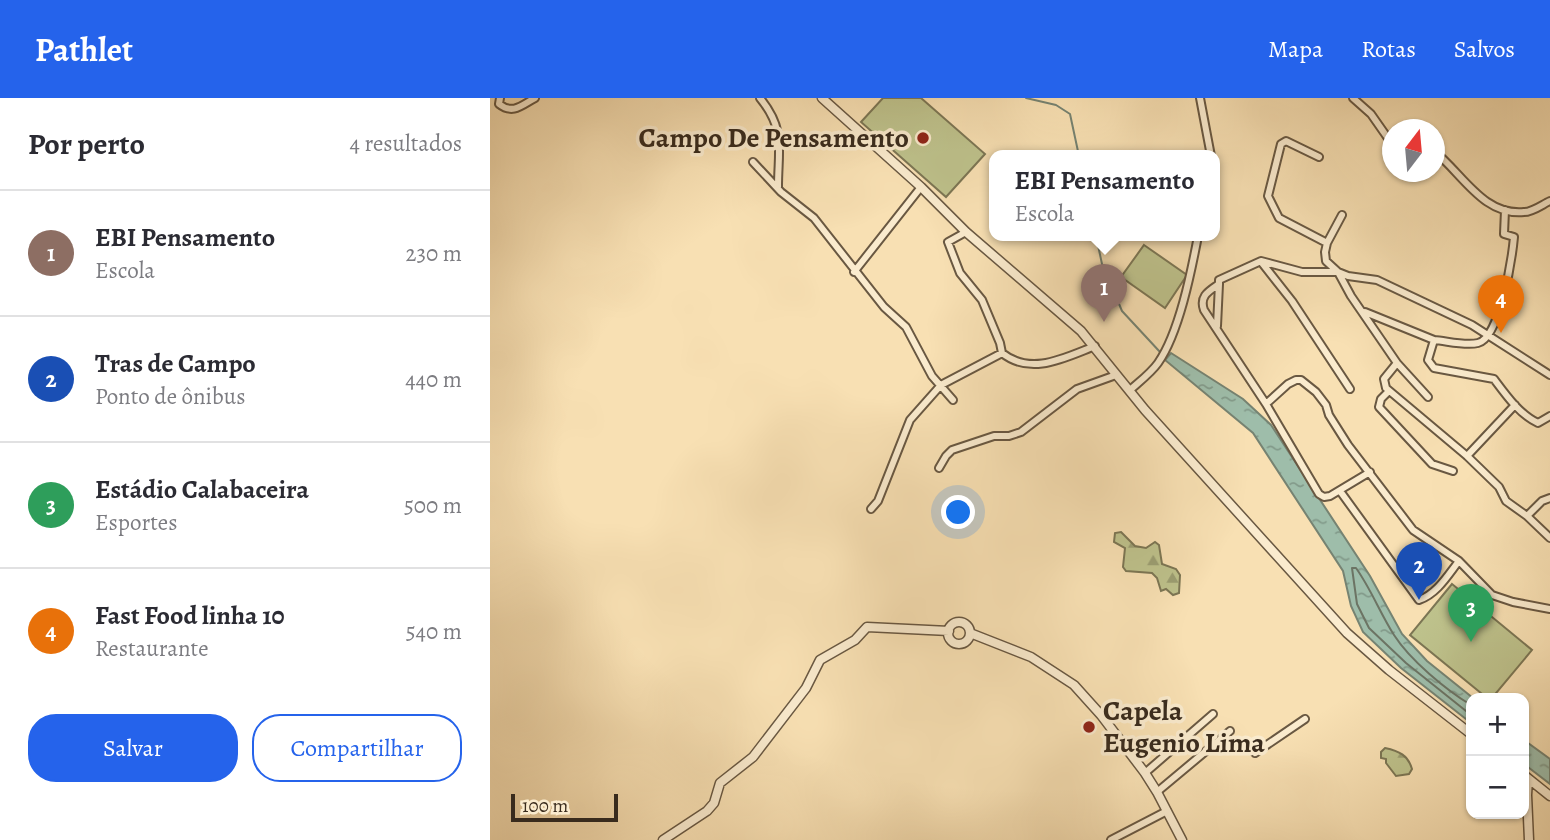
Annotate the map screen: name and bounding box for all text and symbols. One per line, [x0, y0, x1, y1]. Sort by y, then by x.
text: Pathlet [35, 27, 133, 72]
text: Mapa [1268, 33, 1323, 65]
text: Rotas [1361, 33, 1416, 65]
text: Salvos [1454, 33, 1515, 65]
place label: Campo De Pensamento [639, 119, 909, 157]
north arrow [1382, 119, 1445, 182]
text: Por perto [28, 124, 145, 164]
text: 4 resultados [349, 128, 462, 159]
marker: Campo De Pensamento [915, 130, 931, 146]
popup [989, 150, 1220, 241]
text: EBI Pensamento [1014, 163, 1195, 198]
text: Escola [1014, 198, 1074, 229]
text: EBI Pensamento [95, 220, 275, 255]
text: 1 [47, 238, 55, 269]
text: 230 m [406, 238, 462, 269]
text: Escola [95, 255, 155, 286]
pin: 1 [1081, 264, 1127, 322]
pin: 4 [1478, 275, 1524, 333]
text: Tras de Campo [95, 346, 256, 381]
text: 2 [45, 364, 57, 395]
text: 440 m [405, 364, 462, 395]
text: Ponto de ônibus [95, 381, 245, 412]
text: Estádio Calabaceira [95, 472, 309, 507]
text: 3 [46, 490, 56, 521]
text: 500 m [404, 490, 462, 521]
your location [941, 495, 975, 529]
text: Esportes [95, 507, 177, 538]
pin: 2 [1396, 542, 1442, 600]
pin: 3 [1448, 584, 1494, 642]
text: Fast Food linha 10 [95, 598, 285, 633]
text: 4 [46, 616, 56, 647]
text: 540 m [406, 616, 462, 647]
text: Restaurante [95, 633, 208, 664]
place label: Capela Eugenio Lima [1103, 692, 1265, 762]
map controls [1466, 693, 1529, 819]
button: + [1466, 693, 1529, 756]
button: Salvar [28, 714, 238, 782]
button: Compartilhar [252, 714, 462, 782]
marker: Capela Eugenio Lima [1081, 719, 1097, 735]
button: − [1466, 756, 1529, 819]
scale bar [511, 791, 618, 823]
text: 100 m [522, 793, 568, 819]

